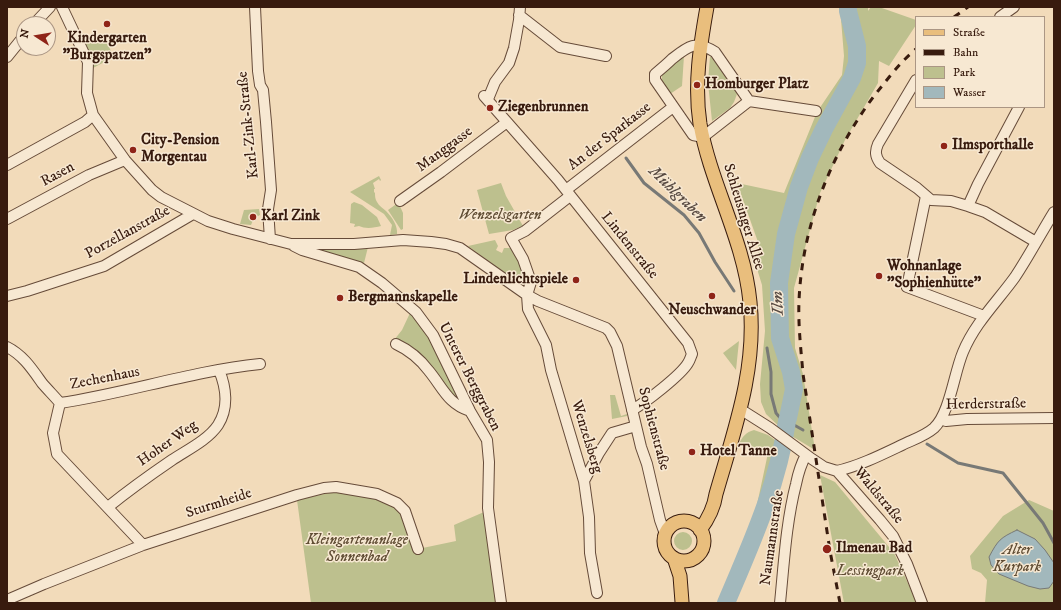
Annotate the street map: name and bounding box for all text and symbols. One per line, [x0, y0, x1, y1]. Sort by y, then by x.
north arrow [16, 16, 56, 56]
legend [915, 16, 1045, 108]
marker: Kindergarten "Burgspatzen" [102, 19, 112, 29]
text: Straße [953, 25, 985, 40]
text: N [17, 28, 33, 40]
place label: Kindergarten "Burgspatzen" [63, 30, 151, 65]
text: Bahn [953, 45, 978, 60]
text: Park [953, 65, 975, 80]
street label: Karl-Zink-Straße [234, 70, 264, 180]
place label: Homburger Platz [705, 76, 809, 94]
marker: Homburger Platz [692, 80, 702, 90]
text: Wasser [953, 85, 986, 100]
place label: Ziegenbrunnen [498, 99, 589, 117]
street label: An der Sparkasse [565, 99, 655, 175]
marker: Ziegenbrunnen [485, 103, 495, 113]
street label: Manggasse [414, 123, 476, 177]
place label: City-Pension Morgentau [141, 132, 219, 167]
place label: Ilmsporthalle [952, 137, 1034, 155]
marker: Ilmsporthalle [939, 141, 949, 151]
marker: City-Pension Morgentau [128, 145, 138, 155]
street label: Rasen [38, 159, 78, 191]
street label: Schleusinger Allee [718, 162, 768, 272]
water label: Mühlgraben [644, 163, 710, 227]
street label: Porzellanstraße [82, 202, 174, 264]
park label: Wenzelsgarten [459, 207, 541, 225]
place label: Karl Zink [261, 208, 320, 226]
street label: Lindenstraße [597, 209, 661, 283]
marker: Karl Zink [248, 212, 258, 222]
place label: Wohnanlage "Sophienhütte" [887, 258, 981, 293]
place label: Lindenlichtspiele [463, 271, 568, 289]
marker: Wohnanlage "Sophienhütte" [874, 271, 884, 281]
marker: Lindenlichtspiele [571, 275, 581, 285]
place label: Bergmannskapelle [348, 289, 458, 307]
marker: Neuschwander [707, 291, 717, 301]
water label: Ilm [769, 291, 789, 315]
marker: Bergmannskapelle [335, 293, 345, 303]
place label: Neuschwander [668, 302, 756, 320]
street label: Unterer Berggraben [434, 320, 504, 434]
street label: Zechenhaus [69, 363, 141, 395]
street label: Sophienstraße [633, 385, 673, 473]
street label: Herderstraße [946, 395, 1026, 415]
street label: Wenzelsberg [566, 398, 606, 476]
street label: Hoher Weg [135, 417, 201, 471]
place label: Hotel Tanne [700, 443, 777, 461]
marker: Hotel Tanne [687, 447, 697, 457]
street label: Waldstraße [849, 464, 907, 528]
street label: Sturmheide [184, 485, 254, 523]
street label: Naumannstraße [757, 489, 789, 587]
park label: Kleingartenanlage Sonnenbad [306, 532, 408, 567]
place label: Ilmenau Bad [836, 540, 912, 558]
park label: Alter Kurpark [993, 542, 1041, 577]
marker: Ilmenau Bad [821, 543, 833, 555]
park label: Lessingpark [836, 563, 904, 581]

